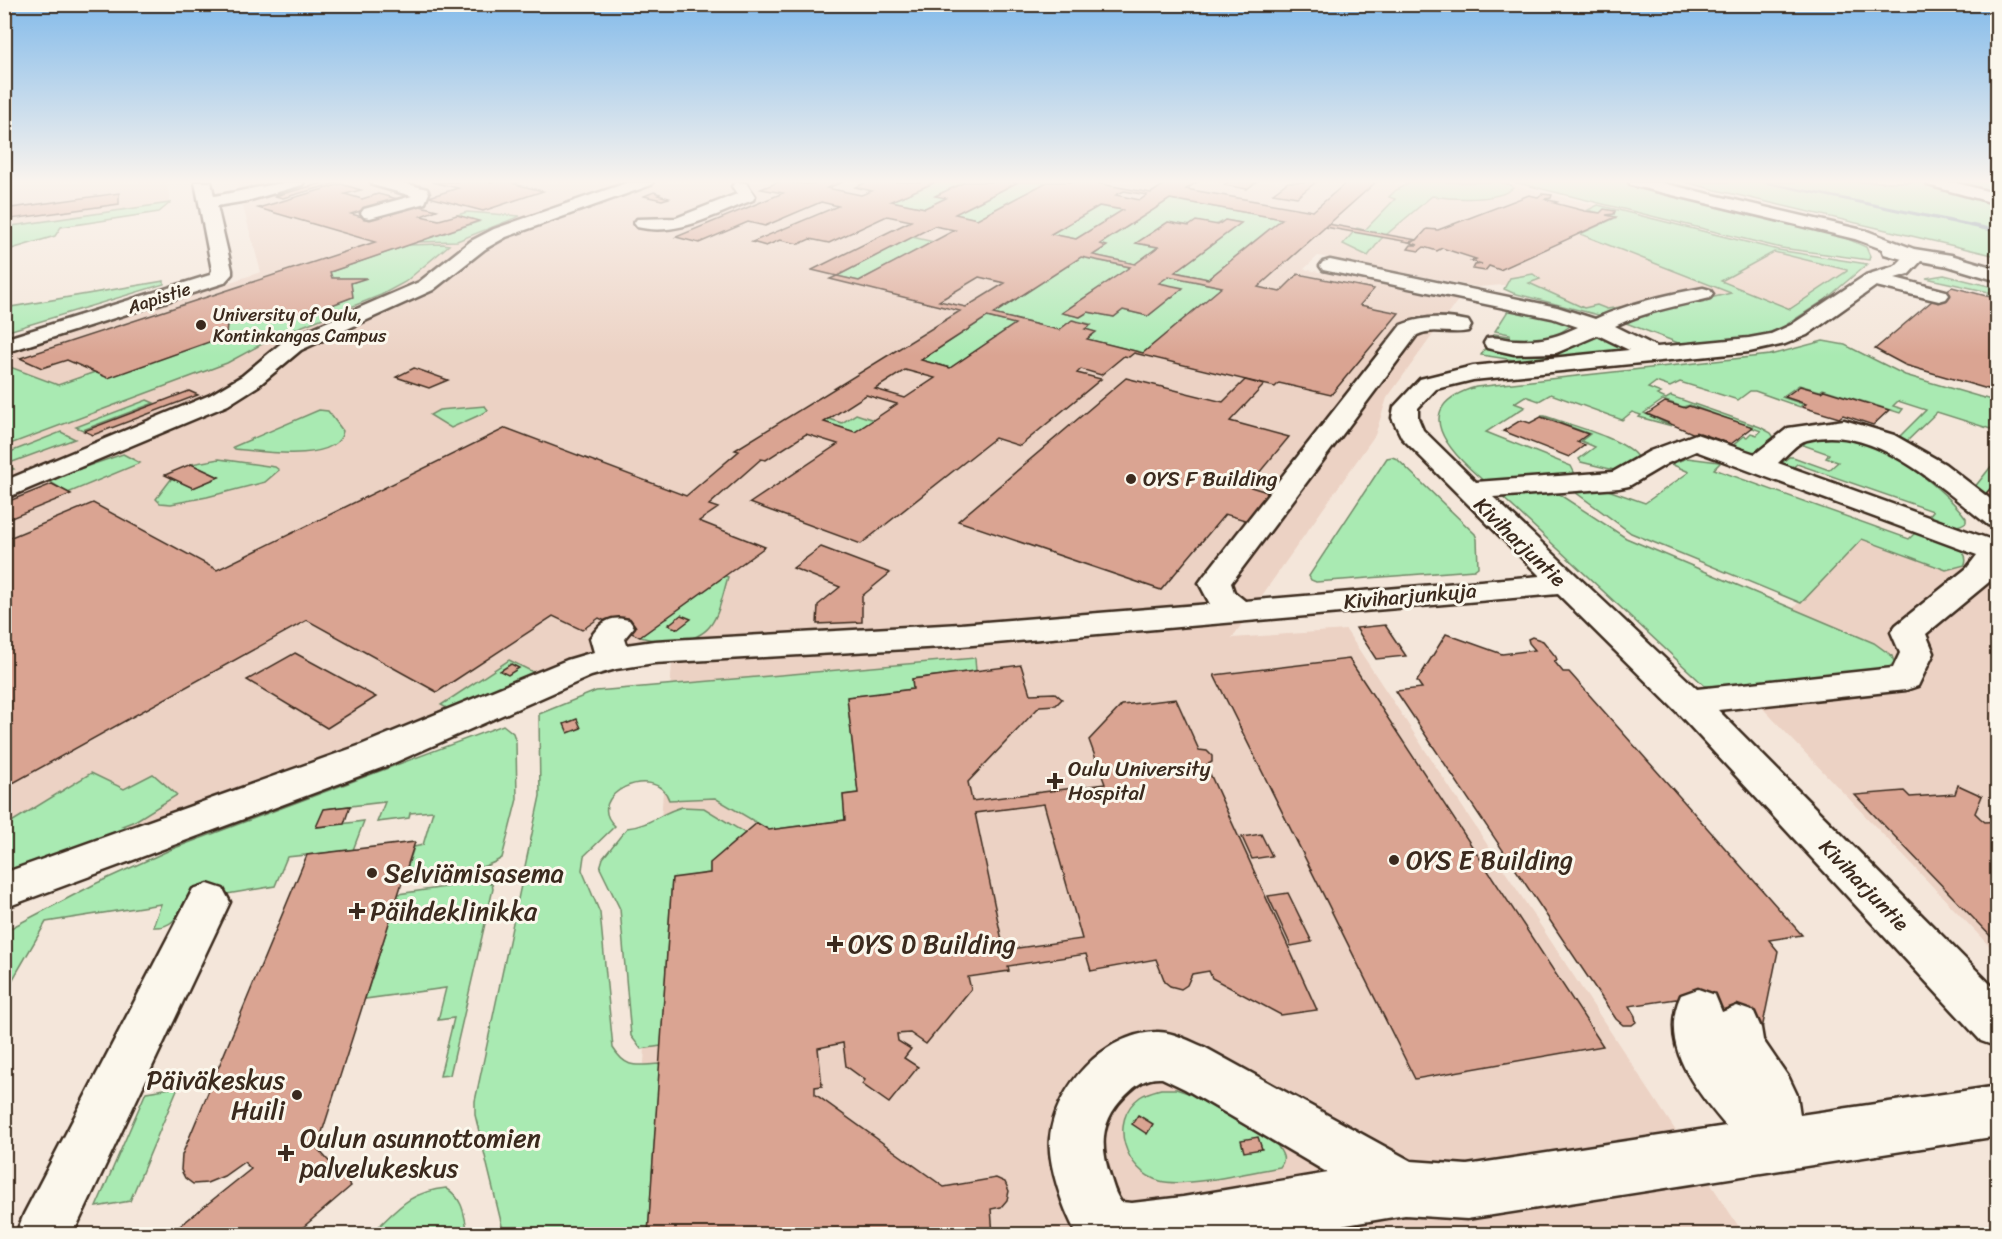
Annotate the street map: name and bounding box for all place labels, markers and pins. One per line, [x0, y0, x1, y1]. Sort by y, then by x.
place label: University of Oulu, Kontinkangas Campus [213, 299, 387, 352]
marker: University of Oulu, Kontinkangas Campus [194, 318, 208, 332]
place label: OYS F Building [1143, 460, 1278, 498]
marker: OYS F Building [1124, 472, 1138, 486]
place label: Oulu University Hospital [1068, 750, 1211, 812]
marker: Oulu University Hospital [1046, 772, 1064, 790]
place label: OYS E Building [1406, 837, 1573, 883]
place label: Selviämisasema [384, 850, 564, 896]
marker: OYS E Building [1387, 853, 1401, 867]
marker: Selviämisasema [365, 866, 379, 880]
place label: Päihdeklinikka [370, 888, 538, 934]
marker: Päihdeklinikka [348, 902, 366, 920]
place label: OYS D Building [848, 921, 1016, 967]
marker: OYS D Building [826, 935, 844, 953]
place label: Päiväkeskus Huili [146, 1057, 286, 1133]
marker: Päiväkeskus Huili [290, 1088, 304, 1102]
place label: Oulun asunnottomien palvelukeskus [299, 1115, 541, 1191]
marker: Oulun asunnottomien palvelukeskus [277, 1144, 295, 1162]

